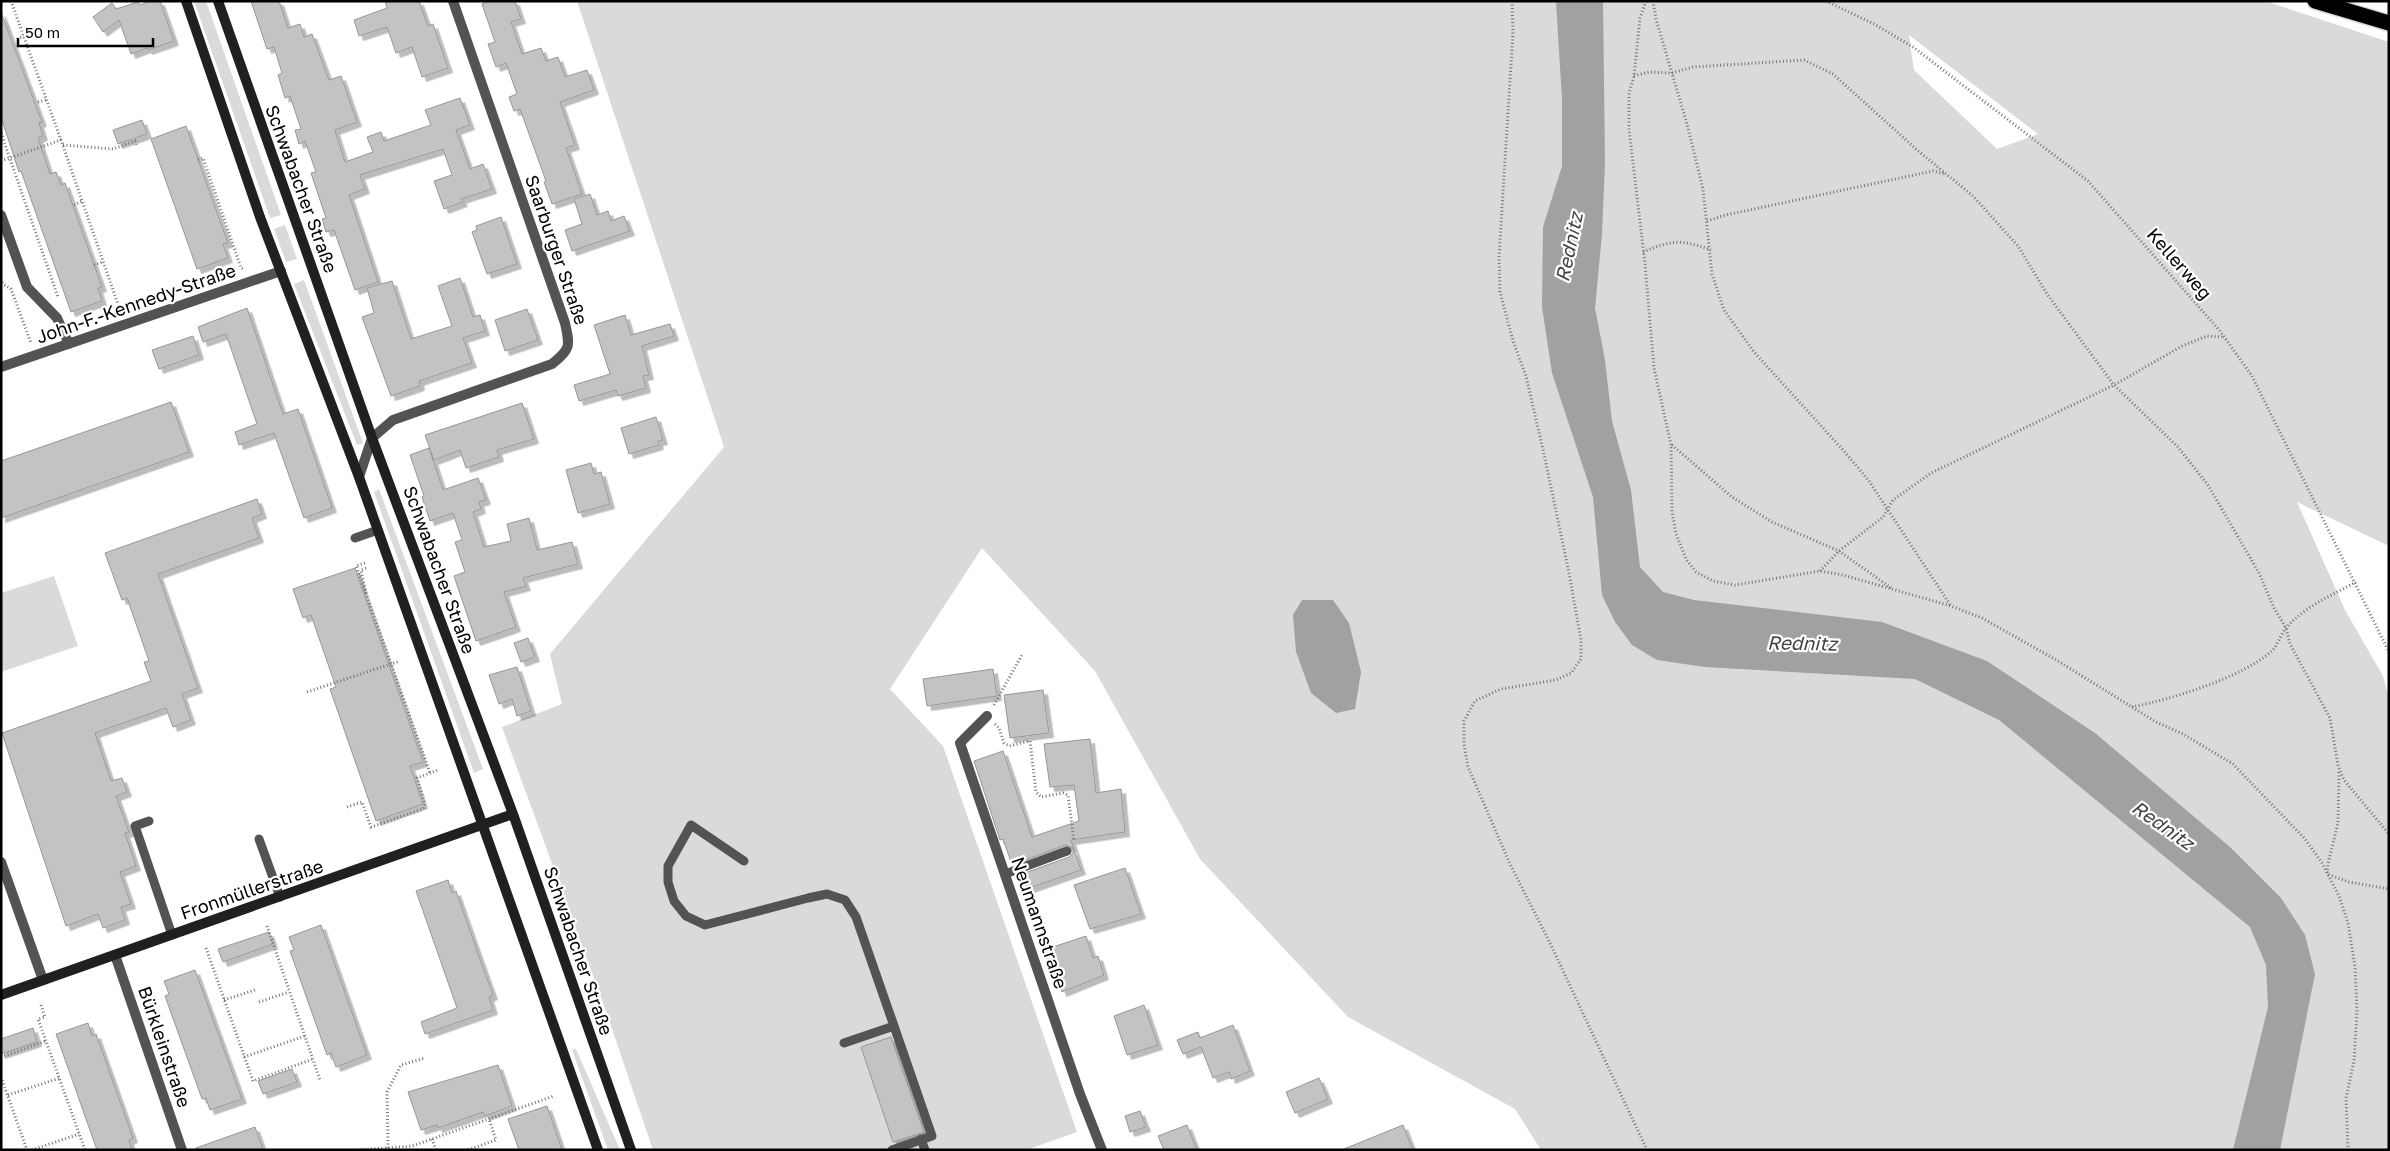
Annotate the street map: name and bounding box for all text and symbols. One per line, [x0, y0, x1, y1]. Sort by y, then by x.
scale bar [18, 15, 152, 47]
text: 50 m [25, 23, 60, 41]
street label: Schwabacher Straße [261, 102, 343, 276]
street label: Saarburger Straße [521, 172, 593, 327]
water label: Rednitz [1550, 208, 1588, 283]
street label: Kellerweg [2143, 223, 2217, 304]
street label: John-F.-Kennedy-Straße [33, 259, 238, 348]
street label: Schwabacher Straße [399, 483, 481, 657]
water label: Rednitz [1767, 630, 1839, 655]
water label: Rednitz [2128, 795, 2200, 855]
street label: Fronmüllerstraße [177, 854, 326, 924]
street label: Neumannstraße [1007, 854, 1073, 991]
street label: Schwabacher Straße [540, 863, 618, 1038]
street label: Bürkleinstraße [134, 983, 196, 1110]

